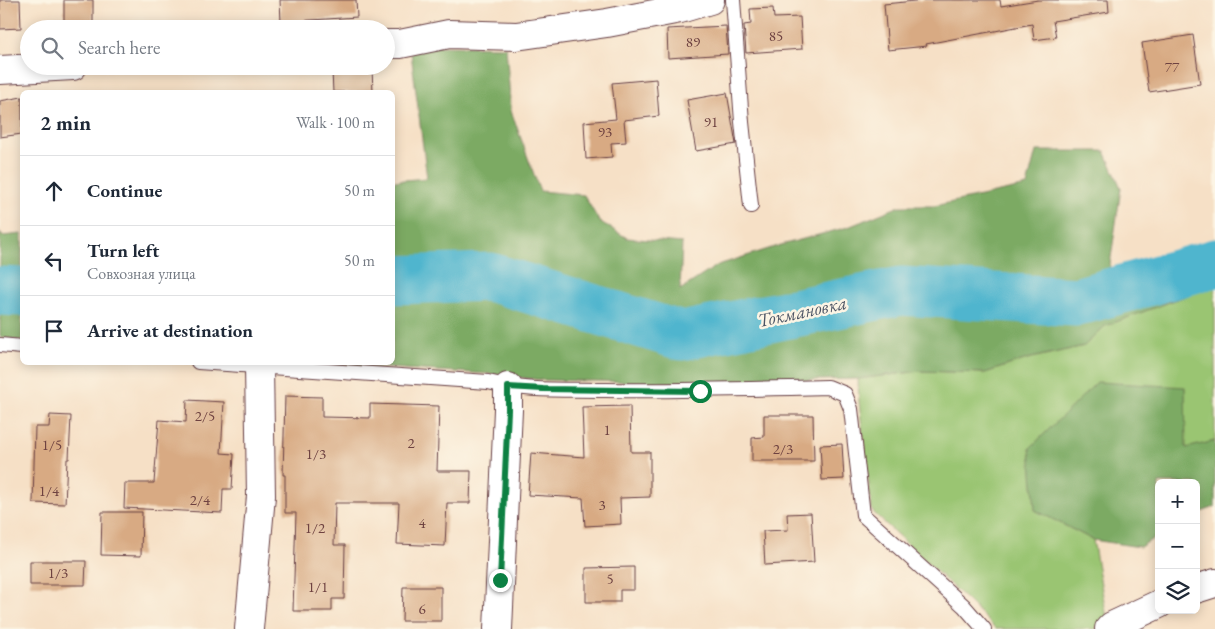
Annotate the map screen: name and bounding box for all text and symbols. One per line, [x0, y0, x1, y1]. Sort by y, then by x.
search box [20, 20, 395, 75]
house number: 85 [769, 26, 783, 45]
house number: 89 [686, 32, 700, 51]
icon: search [38, 34, 66, 62]
text: Search here [78, 35, 160, 60]
house number: 77 [1165, 57, 1180, 76]
text: 2 min [40, 109, 91, 136]
text: Walk · 100 m [296, 112, 375, 133]
house number: 91 [704, 112, 718, 131]
house number: 93 [598, 122, 612, 141]
icon: ahead [40, 177, 68, 205]
text: Continue [87, 178, 162, 203]
text: 50 m [344, 180, 375, 201]
text: Turn left [87, 238, 159, 263]
icon: left [40, 247, 68, 275]
text: 50 m [344, 250, 375, 271]
text: Совхозная улица [87, 263, 196, 284]
water label: Токмановка [755, 290, 849, 333]
icon: arrive [40, 317, 68, 345]
text: Arrive at destination [87, 318, 253, 343]
route start [689, 380, 712, 403]
house number: 2/5 [195, 406, 215, 425]
house number: 1 [603, 420, 611, 439]
house number: 2 [407, 433, 415, 452]
house number: 1/5 [42, 435, 62, 454]
house number: 2/3 [773, 439, 793, 458]
house number: 1/3 [306, 444, 326, 463]
map controls [1155, 479, 1200, 614]
button: + [1155, 479, 1200, 524]
house number: 1/4 [39, 481, 60, 500]
house number: 2/4 [190, 490, 211, 509]
house number: 3 [598, 495, 606, 514]
house number: 4 [418, 513, 426, 532]
house number: 1/2 [305, 518, 326, 537]
button: − [1155, 524, 1200, 569]
house number: 1/3 [48, 563, 68, 582]
route end [489, 569, 512, 592]
house number: 5 [606, 569, 614, 588]
button: layers [1155, 569, 1200, 614]
house number: 1/1 [308, 577, 328, 596]
house number: 6 [418, 599, 426, 618]

